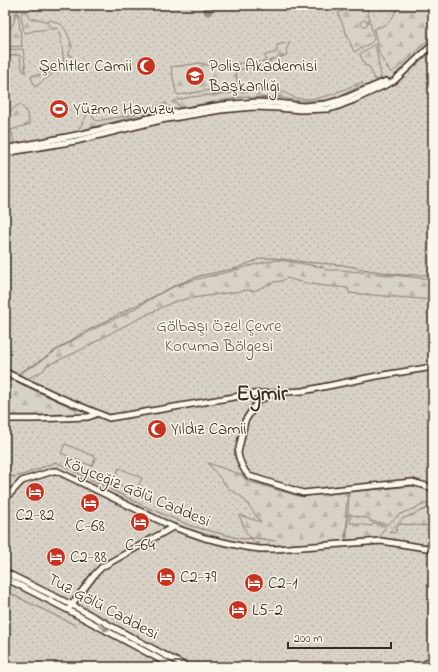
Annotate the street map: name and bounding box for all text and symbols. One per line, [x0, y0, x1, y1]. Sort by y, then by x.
place label: Şehitler Camii [39, 54, 132, 79]
place label: Polis Akademisi Başkanlığı [208, 54, 317, 101]
mosque icon: Şehitler Camii [135, 55, 157, 77]
school or university icon: Polis Akademisi Başkanlığı [184, 65, 206, 87]
place label: Yüzme Havuzu [73, 97, 175, 122]
sports icon: Yüzme Havuzu [48, 98, 70, 120]
park label: Gölbaşı Özel Çevre Koruma Bölgesi [156, 314, 282, 361]
district label: Eymir [237, 380, 288, 412]
place label: Yıldız Camii [171, 417, 247, 442]
mosque icon: Yıldız Camii [146, 418, 168, 440]
street label: Köyceğiz Gölü Caddesi [59, 450, 214, 536]
hotel icon: C2-82 [24, 481, 46, 503]
hotel icon: C-68 [79, 492, 101, 514]
place label: C2-82 [16, 503, 54, 528]
hotel icon: C-64 [129, 511, 151, 533]
place label: C-68 [75, 514, 105, 539]
place label: C-64 [125, 533, 155, 558]
place label: C2-88 [70, 545, 107, 570]
hotel icon: C2-88 [45, 546, 67, 568]
place label: C2-79 [180, 565, 216, 590]
hotel icon: C2-79 [155, 566, 177, 588]
street label: Tuz Gölü Caddesi [43, 567, 163, 647]
place label: C2-1 [268, 571, 298, 596]
hotel icon: C2-1 [243, 572, 265, 594]
place label: L5-2 [252, 598, 283, 623]
hotel icon: L5-2 [227, 599, 249, 621]
scale bar [288, 624, 391, 650]
one-way arrow [97, 625, 108, 632]
text: 200 m [294, 630, 323, 648]

